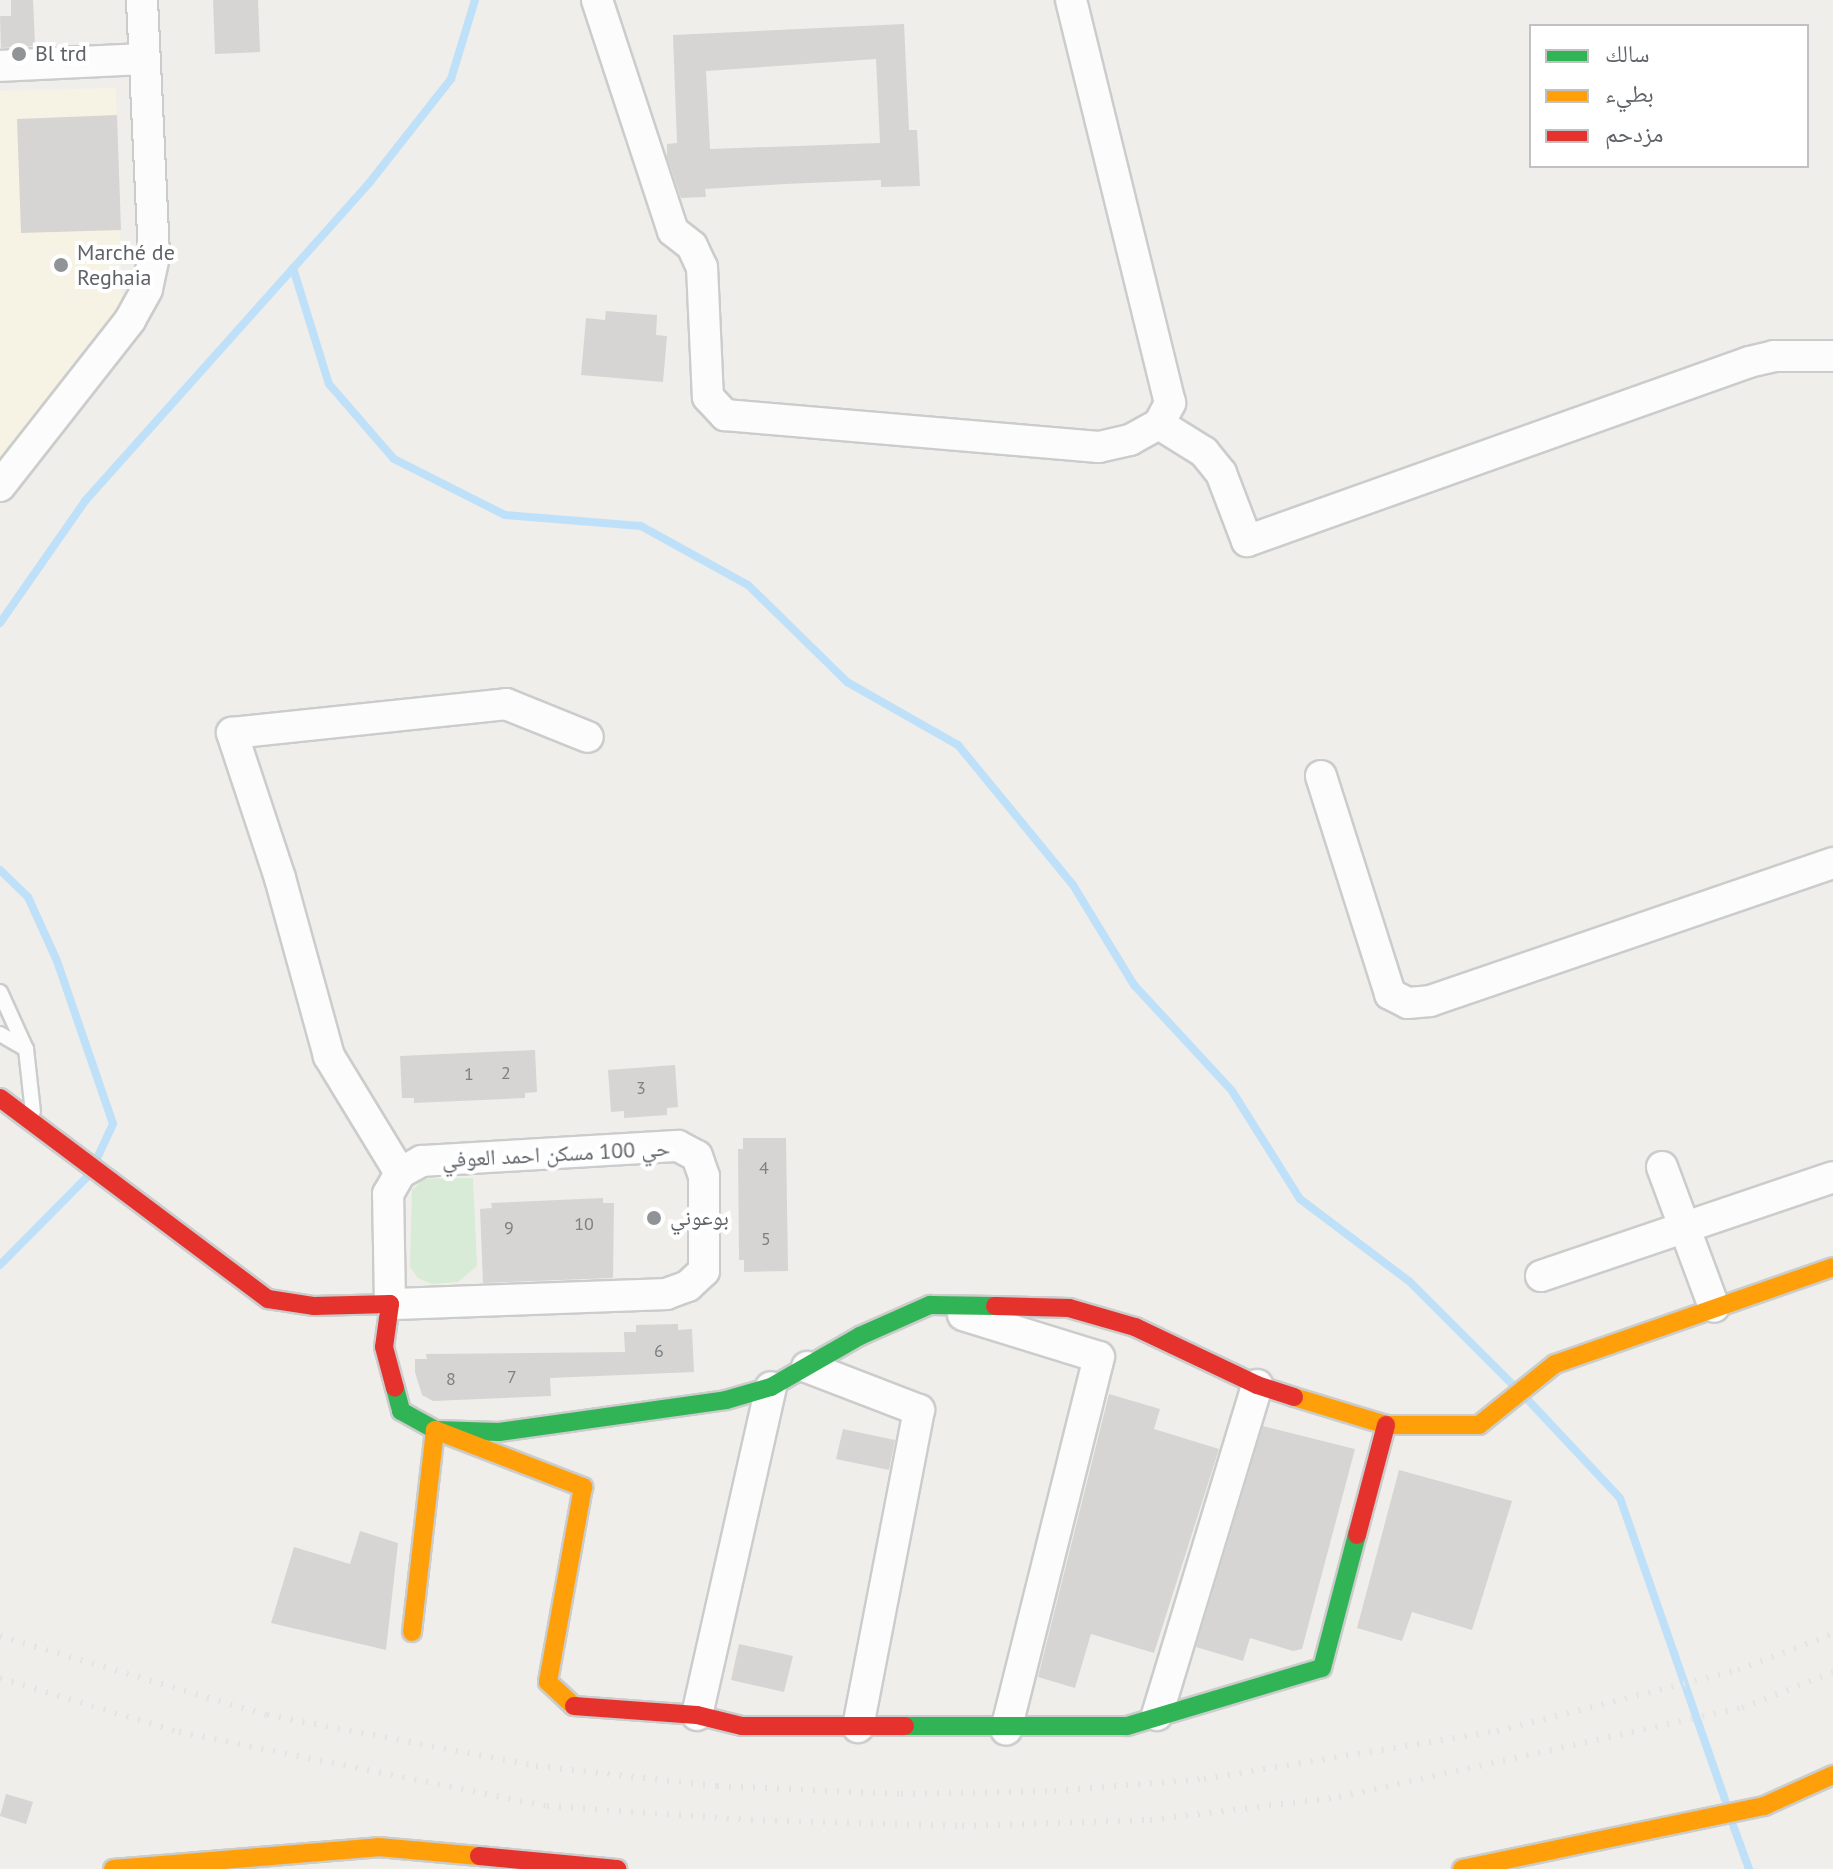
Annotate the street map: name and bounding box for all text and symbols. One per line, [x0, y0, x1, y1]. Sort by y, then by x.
legend [1529, 24, 1809, 168]
text: سالك [1605, 38, 1650, 69]
place label: Bl trd [35, 41, 87, 67]
marker: Bl trd [10, 45, 28, 63]
text: بطيء [1605, 78, 1654, 109]
text: مزدحم [1605, 118, 1664, 149]
place label: Marché de Reghaia [77, 239, 175, 290]
marker: Marché de Reghaia [52, 256, 70, 274]
house number: 2 [501, 1062, 511, 1084]
house number: 1 [464, 1063, 474, 1085]
house number: 3 [636, 1077, 646, 1099]
street label: حي 100 مسكن احمد العوفي [441, 1135, 671, 1173]
house number: 4 [759, 1157, 769, 1179]
place label: بوعوني [670, 1205, 729, 1231]
marker: بوعوني [645, 1209, 663, 1227]
house number: 10 [574, 1213, 594, 1235]
house number: 9 [504, 1217, 514, 1239]
house number: 5 [761, 1228, 771, 1250]
house number: 6 [654, 1340, 664, 1362]
house number: 7 [507, 1366, 517, 1388]
house number: 8 [446, 1368, 456, 1390]

